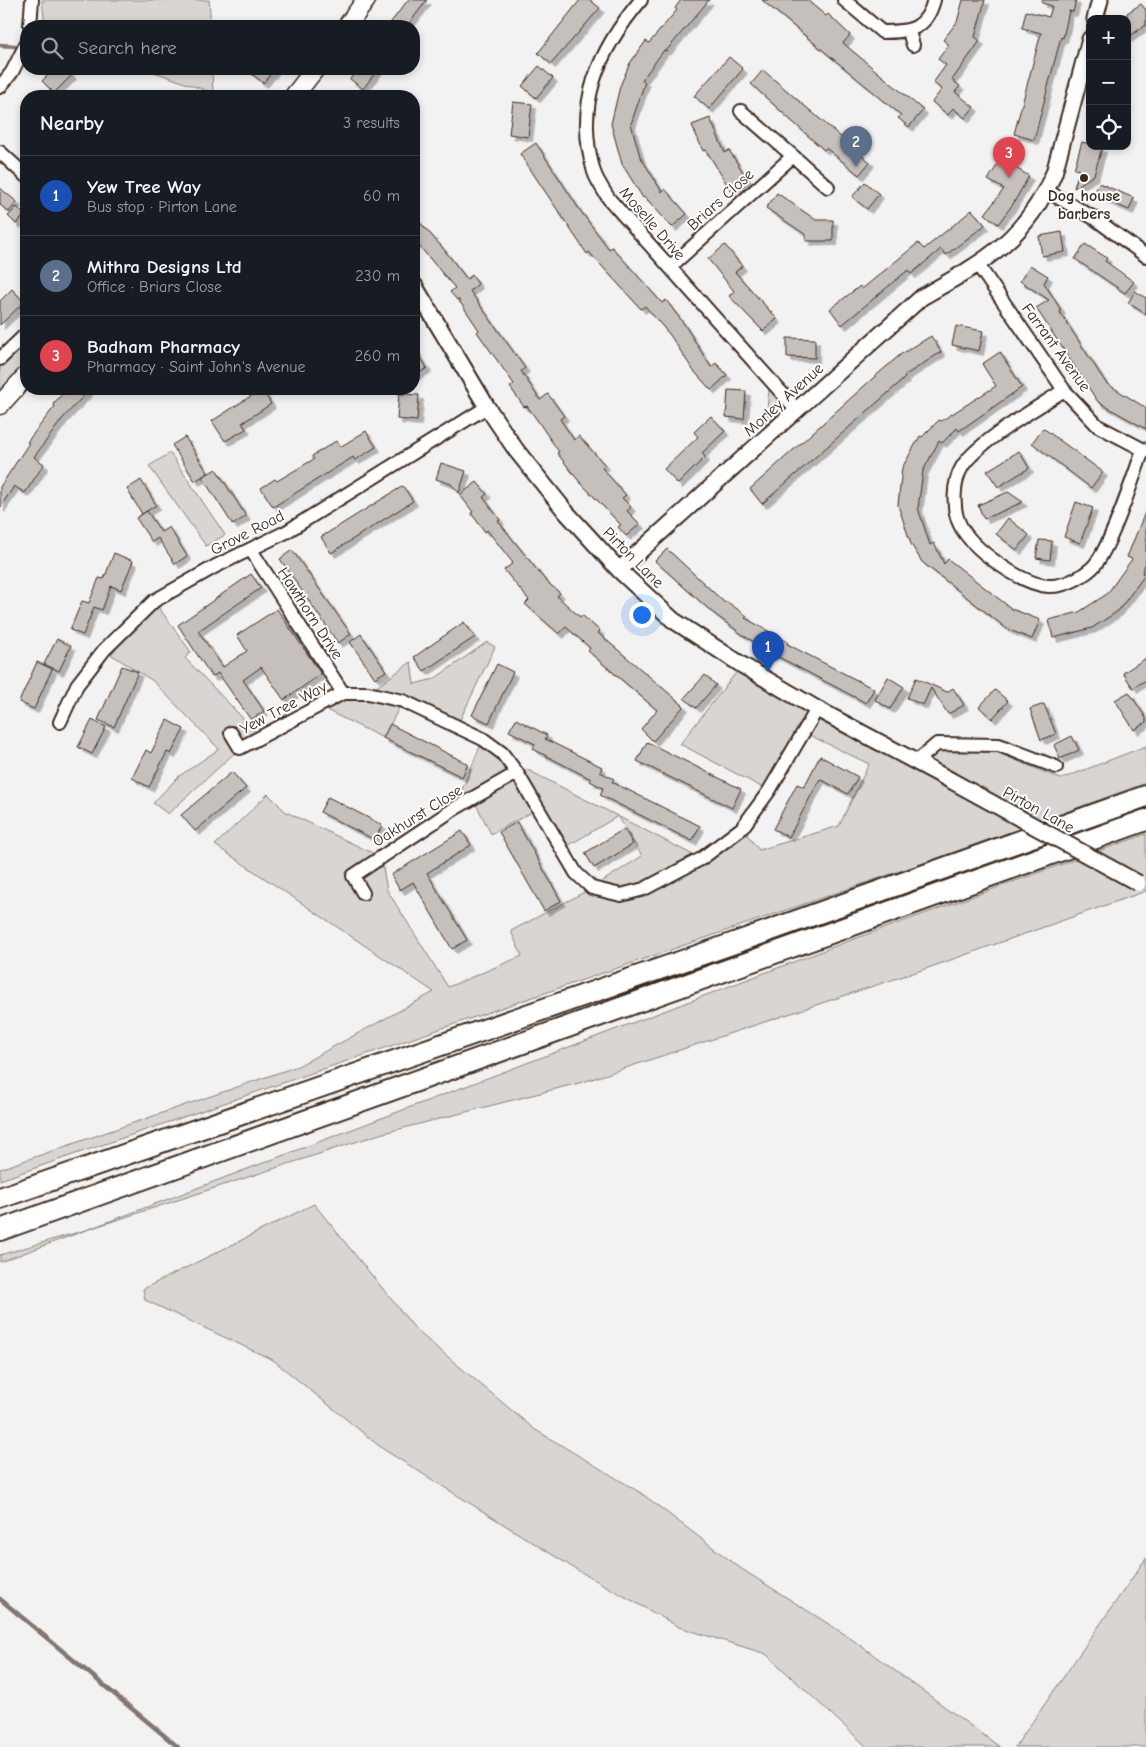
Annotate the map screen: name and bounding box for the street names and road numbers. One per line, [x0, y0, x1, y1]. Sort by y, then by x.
street label: Briars Close [684, 165, 757, 234]
street label: Moselle Drive [616, 183, 689, 264]
street label: Farrant Avenue [1018, 300, 1094, 395]
street label: Morley Avenue [740, 359, 827, 440]
street label: Grove Road [208, 507, 287, 559]
street label: Pirton Lane [599, 524, 667, 592]
street label: Hawthorn Drive [274, 564, 347, 663]
street label: Yew Tree Way [237, 677, 331, 738]
street label: Oakhurst Close [369, 781, 466, 851]
street label: Pirton Lane [1000, 783, 1077, 837]

